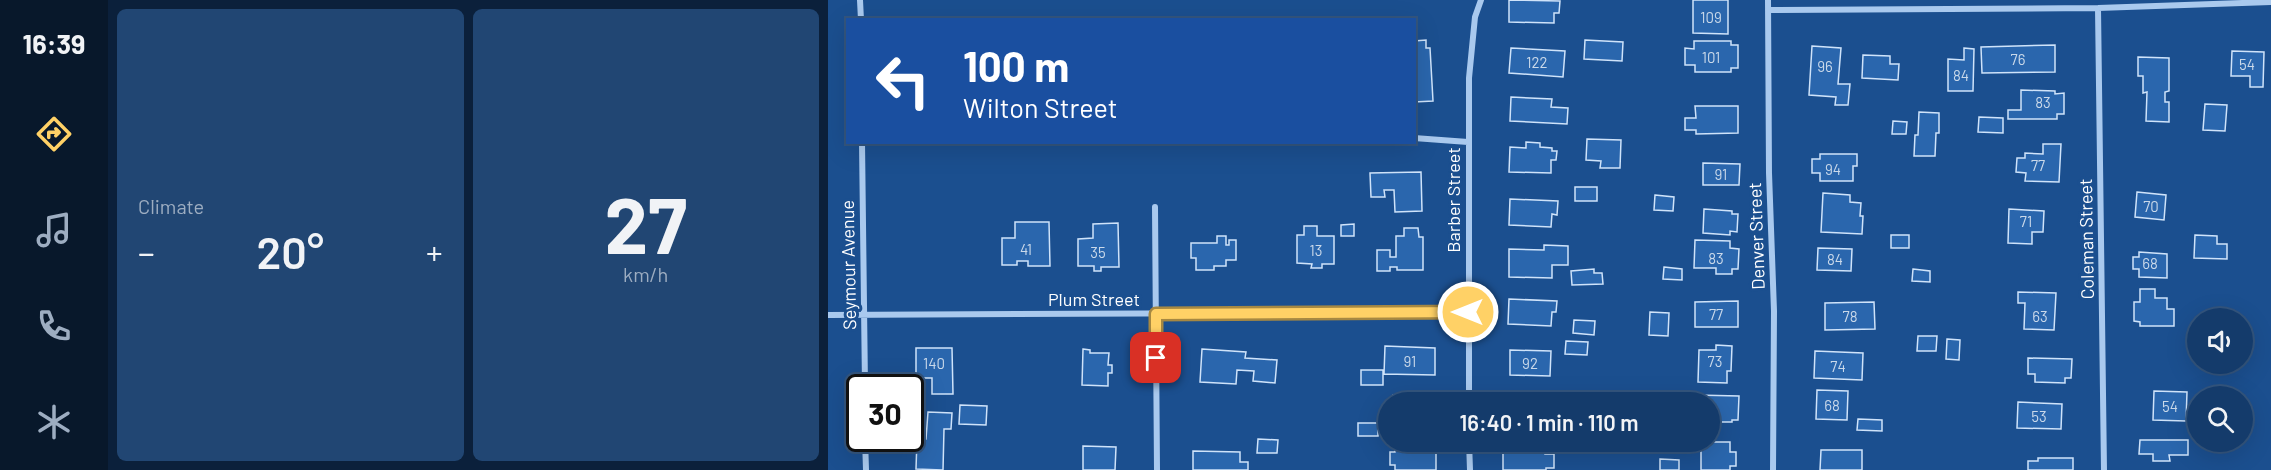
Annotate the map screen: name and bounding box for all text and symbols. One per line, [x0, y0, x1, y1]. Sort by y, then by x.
house number: 109 [1700, 8, 1722, 26]
text: 16:39 [23, 27, 85, 59]
text: 100 m [963, 40, 1069, 90]
icon: left [864, 42, 942, 120]
house number: 101 [1702, 48, 1720, 66]
house number: 76 [2011, 50, 2025, 68]
house number: 122 [1526, 53, 1548, 71]
house number: 54 [2239, 55, 2255, 73]
house number: 96 [1817, 57, 1833, 75]
house number: 84 [1953, 66, 1969, 84]
text: Wilton Street [963, 91, 1118, 123]
house number: 83 [2035, 93, 2051, 111]
icon: directions [33, 113, 75, 155]
street label: Barber Street [1442, 147, 1464, 253]
house number: 77 [2031, 156, 2045, 174]
house number: 94 [1825, 160, 1841, 178]
house number: 91 [1715, 165, 1727, 183]
text: 27 [605, 176, 687, 270]
street label: Coleman Street [2074, 178, 2098, 300]
street label: Denver Street [1743, 182, 1769, 290]
text: Climate [138, 194, 204, 218]
house number: 70 [2143, 197, 2159, 215]
street label: Seymour Avenue [836, 200, 860, 330]
icon: music [33, 209, 75, 251]
house number: 71 [2020, 212, 2032, 230]
text: 20° [257, 224, 324, 278]
text: − [138, 232, 155, 272]
text: + [426, 232, 443, 272]
house number: 41 [1020, 240, 1032, 258]
house number: 13 [1310, 241, 1322, 259]
house number: 35 [1090, 243, 1106, 261]
house number: 83 [1708, 249, 1724, 267]
house number: 84 [1827, 250, 1843, 268]
house number: 68 [2142, 254, 2158, 272]
text: km/h [623, 262, 668, 286]
position arrow [1436, 280, 1500, 344]
street label: Plum Street [1048, 288, 1140, 310]
icon: phone [33, 305, 75, 347]
house number: 77 [1709, 305, 1723, 323]
house number: 78 [1843, 307, 1857, 325]
house number: 63 [2032, 307, 2048, 325]
map controls [2187, 308, 2253, 452]
button: sound [2187, 308, 2253, 374]
pin [1130, 332, 1181, 383]
icon: arrive [1139, 341, 1172, 374]
house number: 91 [1404, 352, 1416, 370]
house number: 73 [1708, 352, 1722, 370]
house number: 140 [923, 354, 945, 372]
house number: 92 [1522, 354, 1538, 372]
house number: 74 [1830, 357, 1846, 375]
speed limit sign: 30 [846, 374, 924, 452]
button: search [2187, 386, 2253, 452]
house number: 68 [1824, 396, 1840, 414]
house number: 54 [2162, 397, 2178, 415]
icon: climate [33, 401, 75, 443]
house number: 53 [2031, 407, 2047, 425]
text: 16:40 · 1 min · 110 m [1460, 409, 1638, 435]

